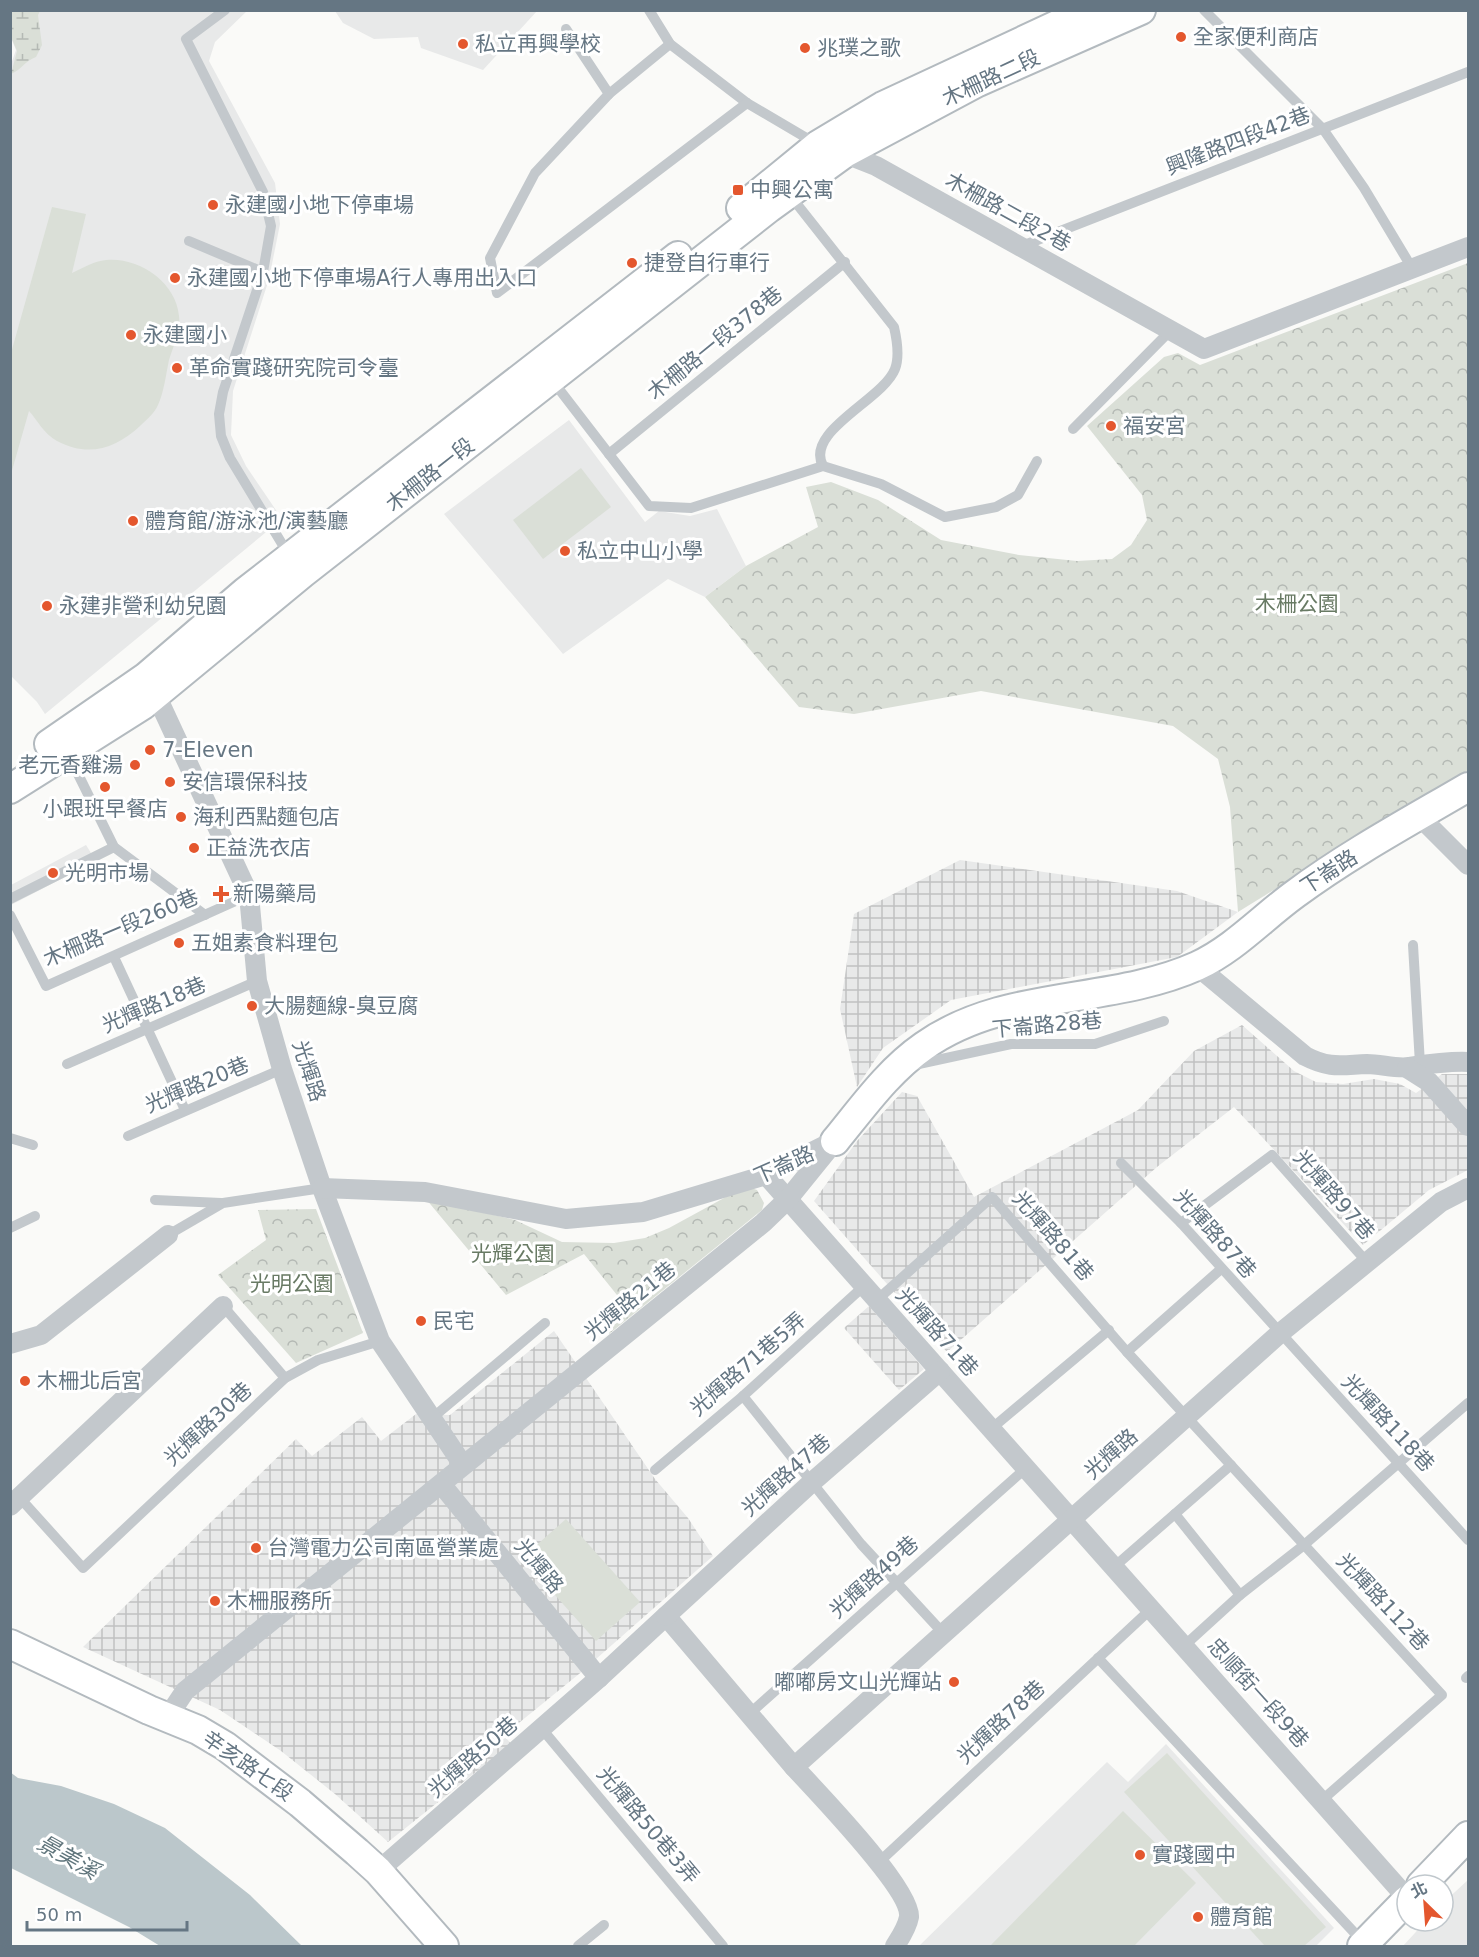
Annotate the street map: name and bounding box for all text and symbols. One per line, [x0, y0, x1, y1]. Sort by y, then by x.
place label: 全家便利商店 [1193, 25, 1319, 49]
marker: 全家便利商店 [1174, 30, 1188, 44]
place label: 私立再興學校 [475, 32, 601, 56]
place label: 兆璞之歌 [817, 36, 901, 60]
marker: 私立再興學校 [456, 37, 470, 51]
marker: 兆璞之歌 [798, 41, 812, 55]
street label: 木柵路二段 [938, 45, 1044, 111]
street label: 興隆路四段42巷 [1162, 102, 1314, 180]
street label: 木柵路二段2巷 [941, 168, 1075, 256]
place label: 中興公寓 [750, 178, 834, 202]
marker: 中興公寓 [731, 183, 745, 197]
place label: 永建國小地下停車場 [225, 193, 414, 217]
marker: 永建國小地下停車場 [206, 198, 220, 212]
place label: 捷登自行車行 [644, 251, 770, 275]
marker: 捷登自行車行 [625, 256, 639, 270]
place label: 永建國小地下停車場A行人專用出入口 [187, 266, 537, 290]
marker: 永建國小地下停車場A行人專用出入口 [168, 271, 182, 285]
street label: 木柵路一段378巷 [643, 281, 787, 405]
place label: 永建國小 [143, 323, 227, 347]
marker: 永建國小 [124, 328, 138, 342]
place label: 革命實踐研究院司令臺 [189, 356, 399, 380]
marker: 革命實踐研究院司令臺 [170, 361, 184, 375]
place label: 福安宮 [1123, 414, 1186, 438]
marker: 福安宮 [1104, 419, 1118, 433]
street label: 木柵路一段 [381, 433, 479, 517]
place label: 體育館/游泳池/演藝廳 [145, 509, 348, 533]
marker: 體育館/游泳池/演藝廳 [126, 514, 140, 528]
place label: 私立中山小學 [577, 539, 703, 563]
marker: 私立中山小學 [558, 544, 572, 558]
park label: 木柵公園 [1255, 592, 1339, 616]
place label: 永建非營利幼兒園 [59, 594, 227, 618]
marker: 永建非營利幼兒園 [40, 599, 54, 613]
place label: 7-Eleven [162, 738, 254, 762]
marker: 7-Eleven [143, 743, 157, 757]
place label: 老元香雞湯 [18, 753, 123, 777]
marker: 老元香雞湯 [128, 758, 142, 772]
place label: 安信環保科技 [182, 770, 308, 794]
marker: 安信環保科技 [163, 775, 177, 789]
marker: 小跟班早餐店 [98, 780, 112, 794]
place label: 小跟班早餐店 [42, 797, 168, 821]
place label: 海利西點麵包店 [193, 805, 340, 829]
marker: 海利西點麵包店 [174, 810, 188, 824]
place label: 正益洗衣店 [206, 836, 311, 860]
marker: 正益洗衣店 [187, 841, 201, 855]
street label: 下崙路 [1296, 845, 1362, 899]
place label: 光明市場 [65, 861, 149, 885]
marker: 光明市場 [46, 866, 60, 880]
place label: 新陽藥局 [233, 882, 317, 906]
street label: 木柵路一段260巷 [40, 885, 202, 971]
marker: 新陽藥局 [214, 887, 228, 901]
place label: 五姐素食料理包 [191, 931, 338, 955]
marker: 五姐素食料理包 [172, 936, 186, 950]
street label: 光輝路18巷 [98, 972, 210, 1038]
place label: 大腸麵線-臭豆腐 [264, 994, 419, 1018]
marker: 大腸麵線-臭豆腐 [245, 999, 259, 1013]
street label: 下崙路28巷 [991, 1008, 1103, 1042]
street label: 光輝路 [288, 1037, 330, 1105]
street label: 光輝路20巷 [141, 1052, 253, 1118]
street label: 下崙路 [750, 1141, 818, 1189]
street label: 光輝路97巷 [1289, 1145, 1379, 1245]
street label: 光輝路87巷 [1169, 1185, 1261, 1283]
street label: 光輝路81巷 [1008, 1186, 1098, 1286]
park label: 光輝公園 [471, 1242, 555, 1266]
street label: 光輝路21巷 [579, 1257, 681, 1345]
park label: 光明公園 [250, 1272, 334, 1296]
street label: 光輝路71巷 [891, 1283, 983, 1381]
street label: 光輝路71巷5弄 [685, 1307, 811, 1421]
place label: 民宅 [433, 1309, 475, 1333]
marker: 民宅 [414, 1314, 428, 1328]
place label: 木柵北后宮 [37, 1369, 142, 1393]
street label: 光輝路118巷 [1337, 1369, 1439, 1477]
marker: 木柵北后宮 [18, 1374, 32, 1388]
street label: 光輝路30巷 [159, 1377, 257, 1471]
street label: 光輝路 [1080, 1424, 1142, 1484]
street label: 光輝路47巷 [737, 1429, 835, 1521]
street label: 光輝路49巷 [825, 1531, 923, 1623]
street label: 光輝路 [510, 1534, 568, 1598]
place label: 台灣電力公司南區營業處 [268, 1536, 499, 1560]
marker: 台灣電力公司南區營業處 [249, 1541, 263, 1555]
street label: 光輝路112巷 [1332, 1548, 1434, 1656]
place label: 木柵服務所 [227, 1589, 332, 1613]
marker: 木柵服務所 [208, 1594, 222, 1608]
street label: 忠順街一段9巷 [1202, 1633, 1314, 1753]
place label: 嘟嘟房文山光輝站 [774, 1670, 942, 1694]
marker: 嘟嘟房文山光輝站 [947, 1675, 961, 1689]
street label: 光輝路78巷 [952, 1675, 1050, 1769]
street label: 光輝路50巷 [423, 1712, 523, 1802]
street label: 辛亥路七段 [198, 1726, 298, 1806]
street label: 光輝路50巷3弄 [592, 1762, 704, 1888]
water label: 景美溪 [33, 1830, 106, 1885]
place label: 實踐國中 [1152, 1843, 1236, 1867]
marker: 實踐國中 [1133, 1848, 1147, 1862]
north arrow [1395, 1873, 1455, 1933]
text: 北 [1408, 1878, 1430, 1902]
scale bar [27, 1894, 188, 1932]
text: 50 m [36, 1904, 82, 1925]
place label: 體育館 [1210, 1905, 1273, 1929]
marker: 體育館 [1191, 1910, 1205, 1924]

